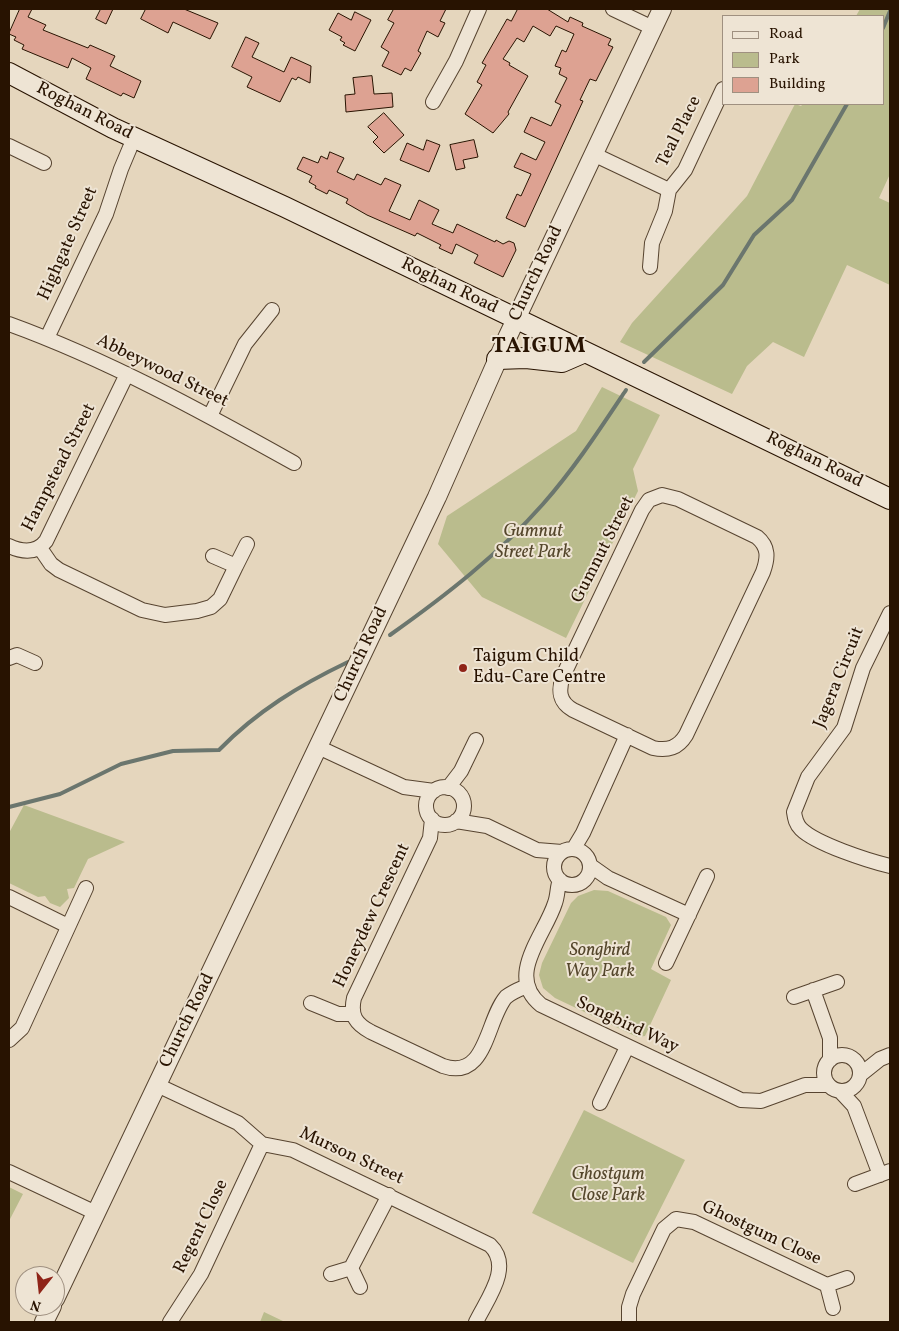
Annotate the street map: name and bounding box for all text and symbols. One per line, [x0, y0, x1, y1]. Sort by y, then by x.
legend [722, 15, 884, 105]
text: Road [769, 24, 803, 45]
text: Park [769, 49, 800, 70]
text: Building [769, 74, 825, 95]
street label: Roghan Road [32, 78, 136, 146]
street label: Teal Place [653, 93, 707, 171]
street label: Highgate Street [34, 184, 104, 304]
street label: Church Road [506, 223, 568, 325]
street label: Roghan Road [397, 254, 501, 320]
street label: Abbeywood Street [93, 331, 231, 413]
district label: TAIGUM [491, 335, 587, 361]
street label: Hampstead Street [18, 400, 102, 536]
street label: Roghan Road [762, 428, 866, 494]
street label: Gumnut Street [568, 493, 640, 607]
park label: Gumnut Street Park [495, 522, 571, 564]
street label: Church Road [331, 604, 393, 706]
street label: Jagera Circuit [810, 624, 870, 732]
place label: Taigum Child Edu-Care Centre [473, 647, 606, 690]
marker: Taigum Child Edu-Care Centre [457, 662, 469, 674]
street label: Honeydew Crescent [330, 840, 416, 992]
park label: Songbird Way Park [565, 941, 635, 984]
street label: Church Road [156, 970, 220, 1072]
street label: Songbird Way [572, 993, 682, 1059]
street label: Murson Street [295, 1123, 407, 1191]
park label: Ghostgum Close Park [571, 1165, 645, 1208]
street label: Regent Close [170, 1177, 234, 1277]
street label: Ghostgum Close [698, 1197, 824, 1271]
north arrow [15, 1266, 65, 1316]
text: N [29, 1294, 44, 1315]

